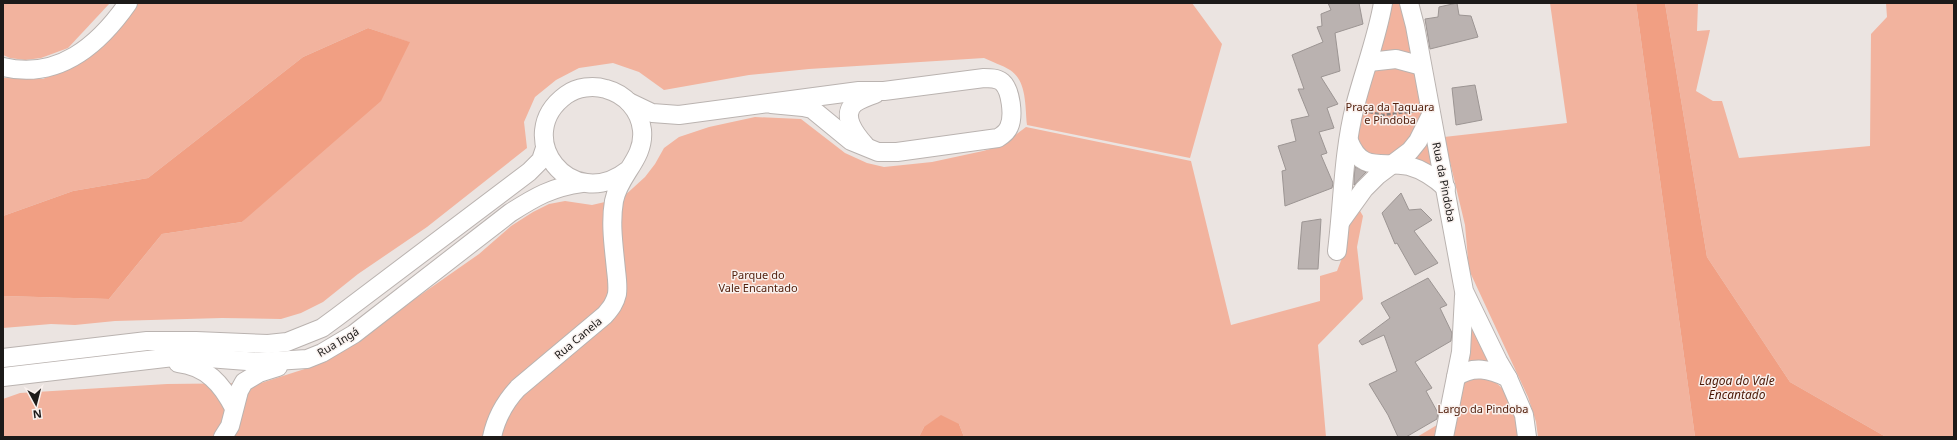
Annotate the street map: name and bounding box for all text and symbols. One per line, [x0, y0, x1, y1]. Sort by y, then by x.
park label: Praça da Taquara e Pindoba [1346, 99, 1434, 127]
street label: Rua da Pindoba [1429, 141, 1460, 223]
park label: Parque do Vale Encantado [718, 267, 798, 295]
street label: Rua Canela [551, 313, 605, 362]
street label: Rua Ingá [314, 323, 361, 360]
water label: Lagoa do Vale Encantado [1699, 372, 1775, 403]
north arrow [16, 384, 56, 424]
park label: Largo da Pindoba [1437, 401, 1529, 416]
text: N [32, 406, 43, 422]

